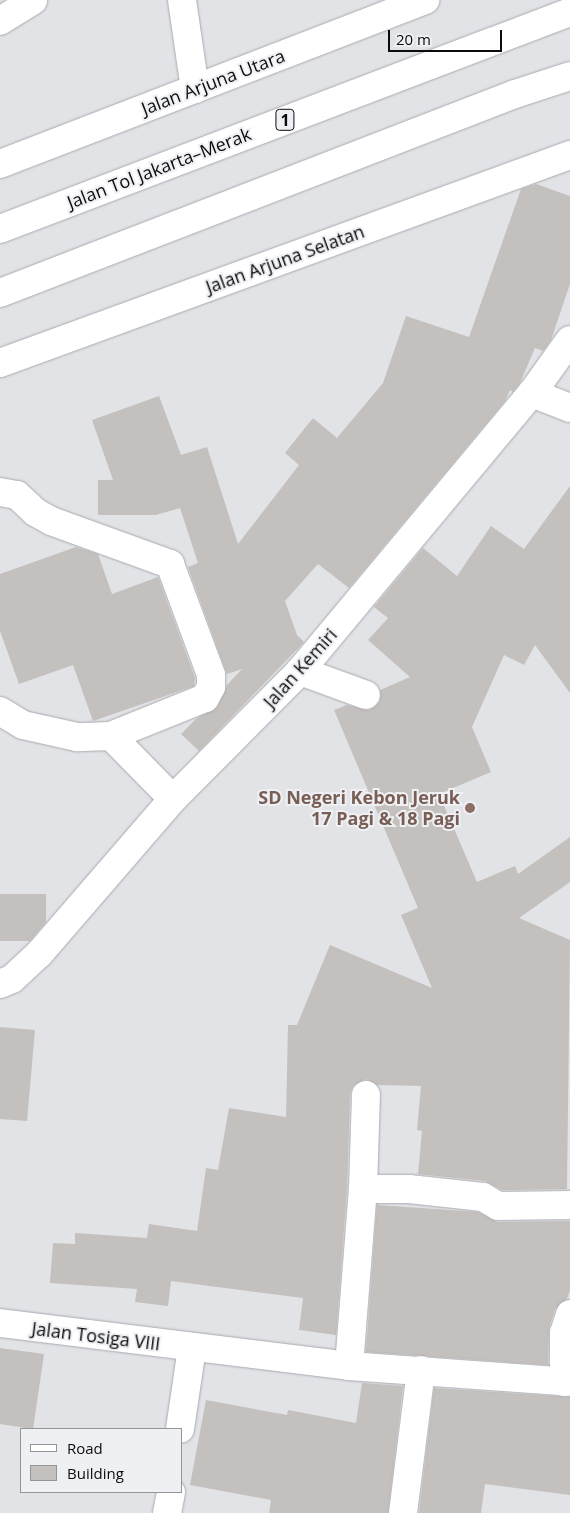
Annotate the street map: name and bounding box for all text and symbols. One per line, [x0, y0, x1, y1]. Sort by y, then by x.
scale bar [390, 20, 504, 52]
text: 20 m [396, 29, 431, 49]
street label: Jalan Arjuna Utara [138, 45, 288, 119]
road number: 1 [275, 106, 295, 134]
street label: Jalan Tol Jakarta–Merak [64, 123, 254, 213]
street label: Jalan Arjuna Selatan [203, 220, 367, 298]
street label: Jalan Kemiri [259, 624, 341, 712]
place label: SD Negeri Kebon Jeruk 17 Pagi & 18 Pagi [258, 787, 460, 830]
marker: SD Negeri Kebon Jeruk 17 Pagi & 18 Pagi [464, 802, 476, 814]
street label: Jalan Tosiga VIII [31, 1317, 161, 1355]
legend [20, 1428, 182, 1493]
text: Road [67, 1438, 103, 1458]
text: Building [67, 1463, 124, 1483]

